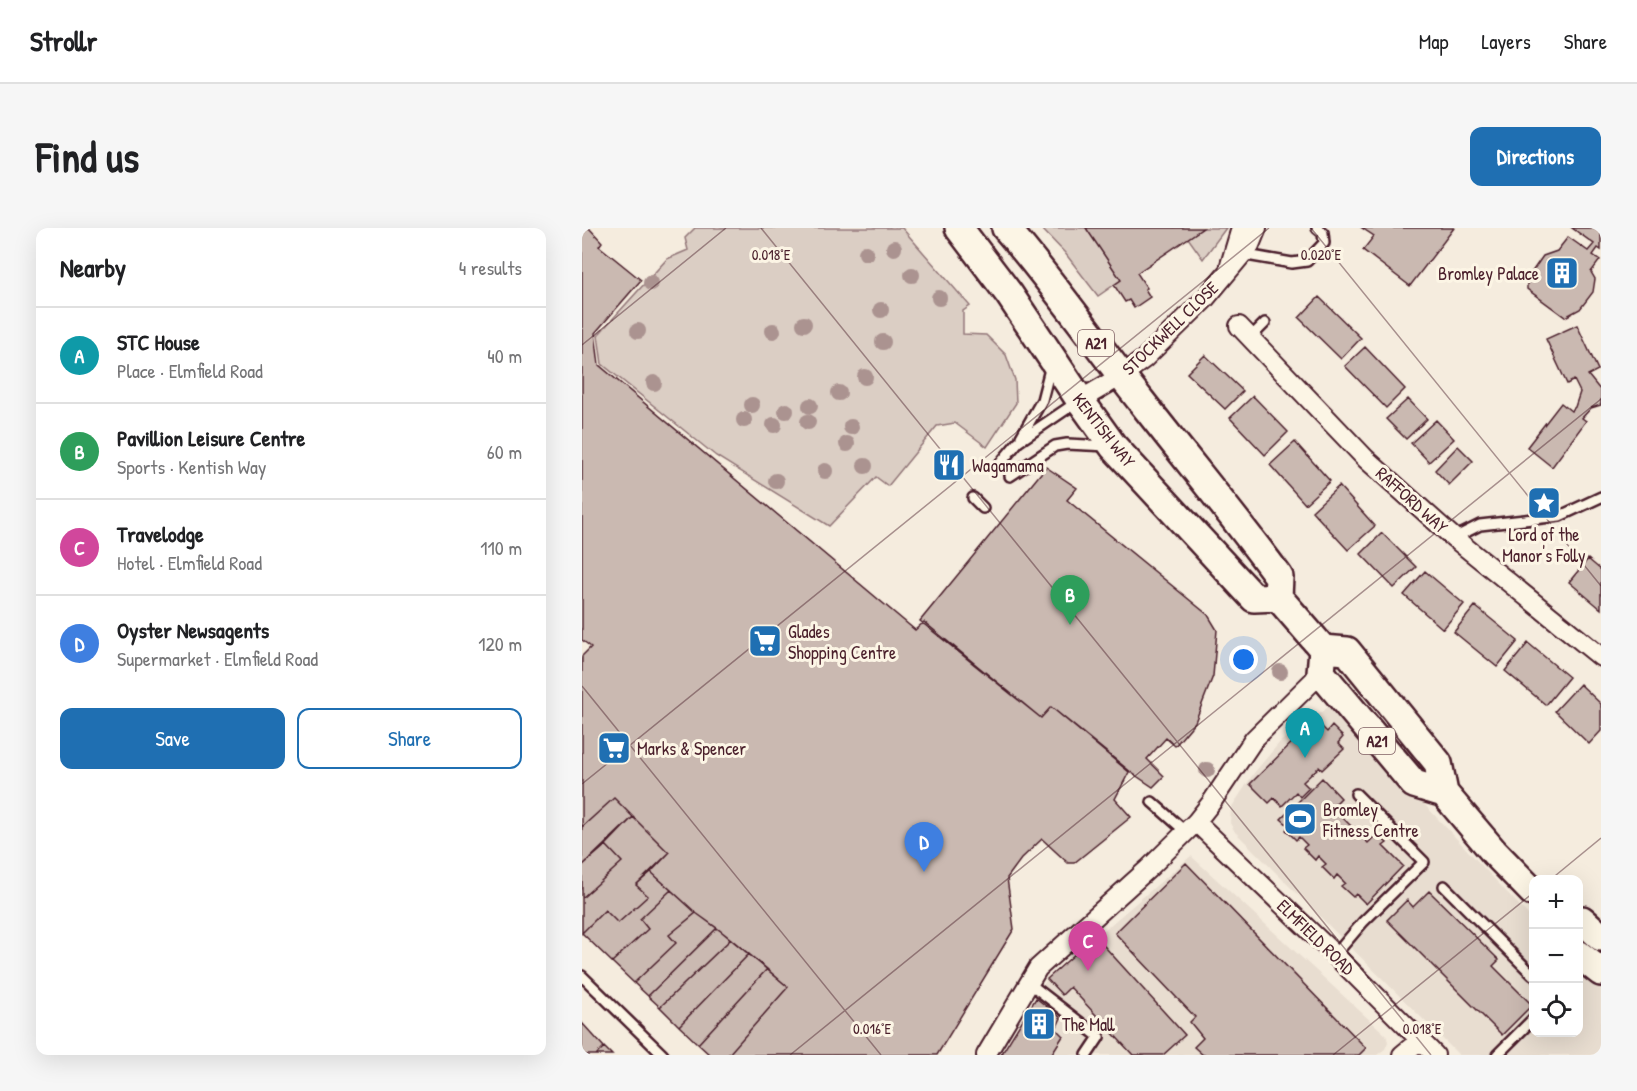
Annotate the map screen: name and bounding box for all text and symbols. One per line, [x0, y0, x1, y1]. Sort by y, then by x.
text: Strollr [30, 22, 97, 60]
text: Map [1419, 27, 1448, 56]
text: Layers [1481, 27, 1531, 56]
text: Share [1564, 27, 1607, 56]
button: Directions [1470, 127, 1601, 186]
text: Find us [36, 128, 139, 185]
text: 0.018°E [752, 244, 791, 265]
text: 0.020°E [1301, 244, 1342, 265]
text: Nearby [60, 250, 126, 285]
text: 4 results [459, 254, 522, 281]
building icon: Bromley Palace [1544, 255, 1580, 291]
place label: Bromley Palace [1438, 261, 1539, 286]
street label: STOCKWELL CLOSE [1116, 275, 1224, 381]
text: STC House [117, 327, 200, 357]
road number: A21 [1078, 330, 1114, 356]
text: A [75, 342, 84, 369]
text: 40 m [487, 342, 522, 369]
text: Place · Elmfield Road [117, 357, 263, 384]
street label: KENTISH WAY [1067, 388, 1141, 472]
text: Pavillion Leisure Centre [117, 423, 305, 453]
text: B [74, 438, 85, 465]
text: 60 m [487, 438, 522, 465]
restaurant icon: Wagamama [931, 447, 967, 483]
text: Sports · Kentish Way [117, 453, 266, 480]
place label: Wagamama [972, 453, 1044, 478]
street label: RAFFORD WAY [1371, 461, 1454, 539]
place icon: Lord of the Manor's Folly [1526, 485, 1562, 521]
text: Travelodge [117, 519, 204, 549]
place label: Lord of the Manor's Folly [1502, 522, 1586, 568]
text: C [74, 534, 85, 561]
text: 110 m [480, 534, 522, 561]
text: Hotel · Elmfield Road [117, 549, 262, 576]
pin: B [1050, 576, 1090, 625]
text: Oyster Newsagents [117, 615, 269, 645]
place label: Glades Shopping Centre [788, 619, 896, 665]
supermarket icon: Glades Shopping Centre [747, 623, 783, 659]
text: D [75, 630, 84, 657]
text: 120 m [478, 630, 522, 657]
text: Supermarket · Elmfield Road [117, 645, 318, 672]
your location [1229, 645, 1258, 674]
button: Save [60, 708, 285, 769]
button: Share [297, 708, 522, 769]
pin: A [1286, 708, 1324, 758]
road number: A21 [1359, 728, 1395, 754]
supermarket icon: Marks & Spencer [596, 730, 632, 766]
place label: Marks & Spencer [637, 736, 746, 761]
place label: Bromley Fitness Centre [1322, 797, 1419, 843]
sports icon: Bromley Fitness Centre [1282, 801, 1318, 837]
pin: D [904, 822, 944, 872]
map controls [1529, 875, 1583, 1037]
button: + [1529, 875, 1583, 929]
street label: ELMFIELD ROAD [1272, 894, 1361, 981]
pin: C [1068, 922, 1108, 971]
button: − [1529, 929, 1583, 983]
button: locate [1529, 983, 1583, 1037]
building icon: The Mall [1021, 1006, 1057, 1042]
place label: The Mall [1062, 1012, 1115, 1037]
text: 0.016°E [853, 1018, 891, 1039]
text: 0.018°E [1403, 1018, 1442, 1039]

